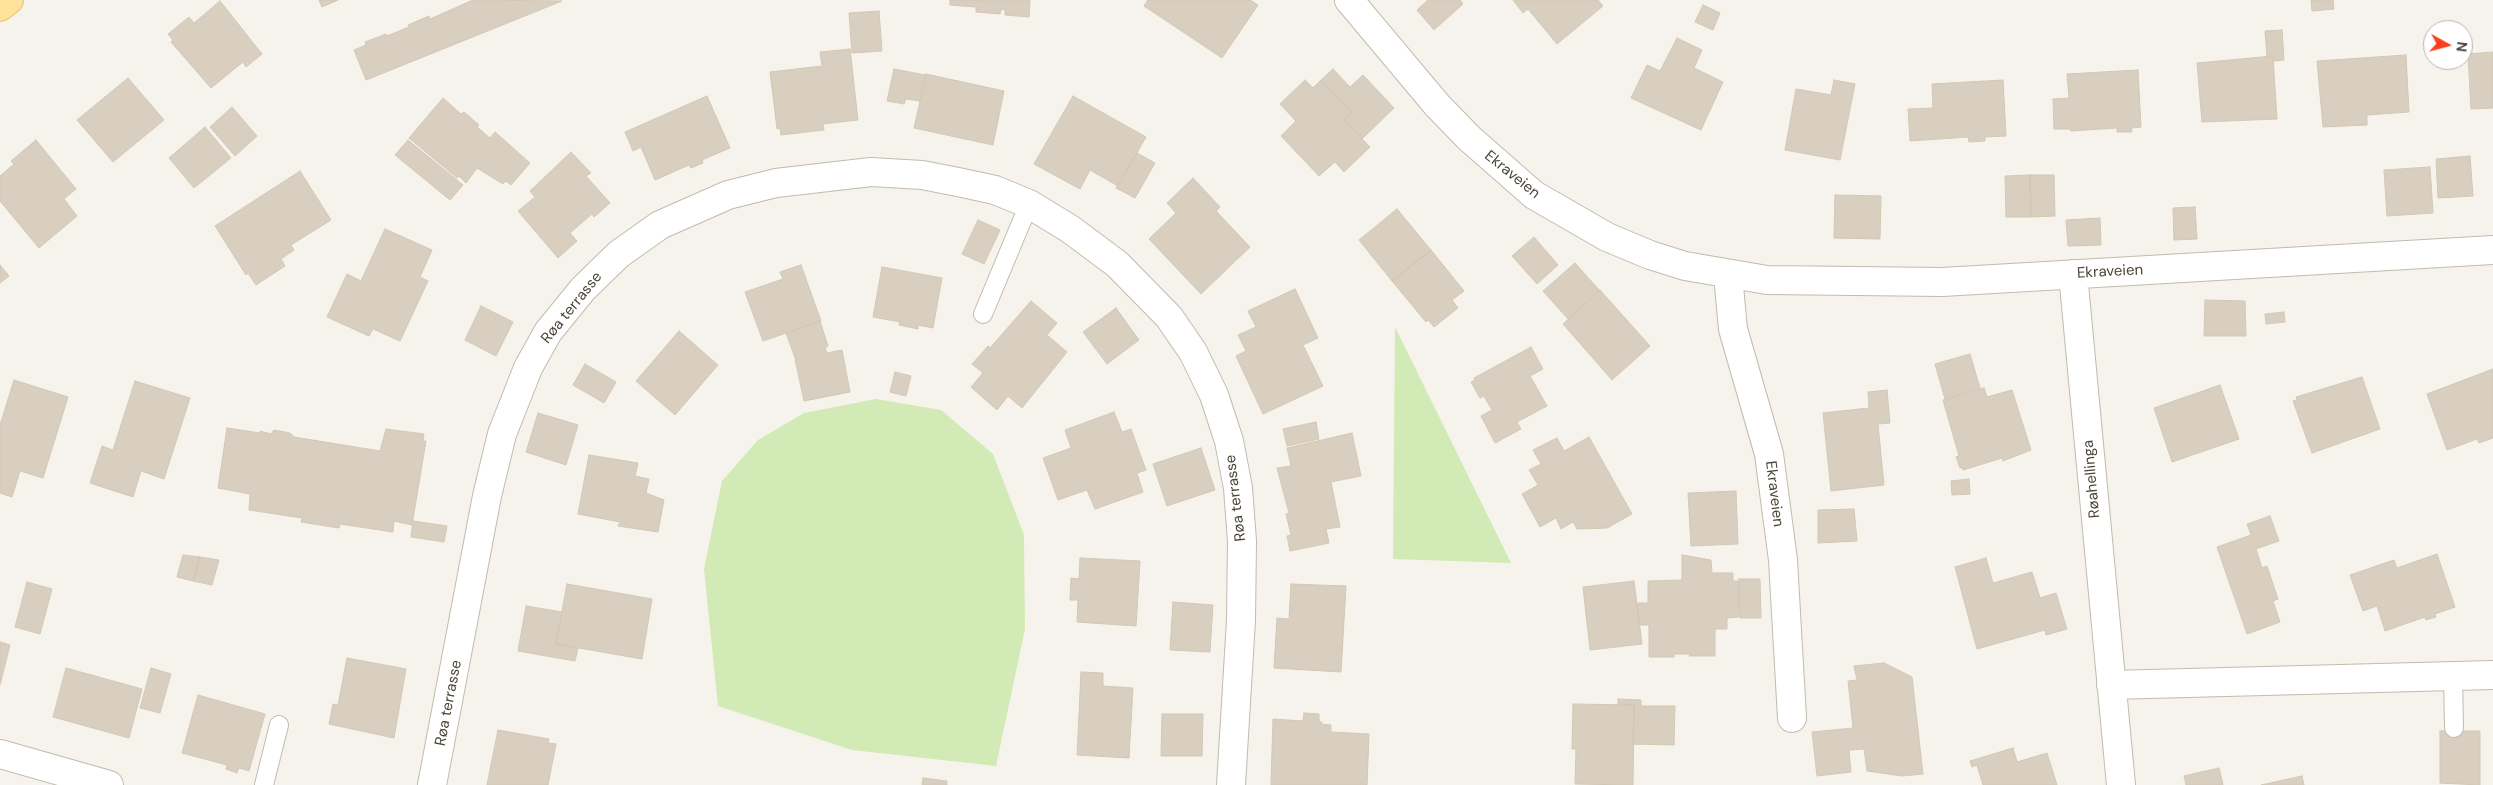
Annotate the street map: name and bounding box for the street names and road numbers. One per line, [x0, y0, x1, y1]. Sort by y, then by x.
street label: Ekraveien [1481, 147, 1543, 203]
street label: Ekraveien [2076, 261, 2144, 283]
street label: Røa terrasse [538, 269, 606, 347]
street label: Røahellinga [2080, 439, 2104, 519]
street label: Røa terrasse [1222, 454, 1250, 542]
street label: Ekraveien [1761, 460, 1787, 528]
street label: Røa terrasse [432, 659, 466, 747]

